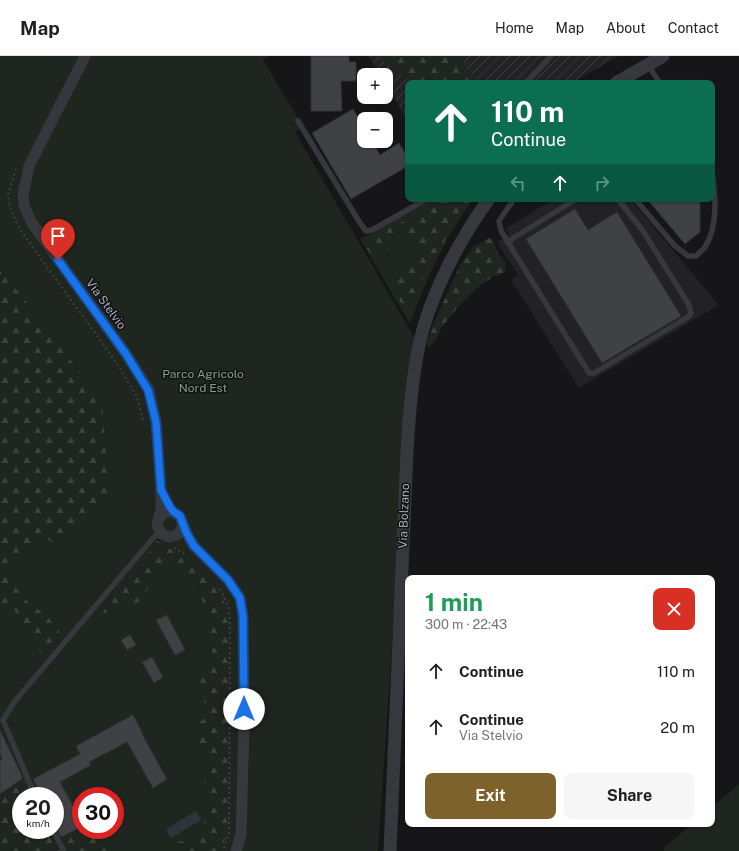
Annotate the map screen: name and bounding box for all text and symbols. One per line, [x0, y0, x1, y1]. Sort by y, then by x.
text: Map [20, 17, 60, 39]
text: Home [495, 20, 534, 36]
text: Map [556, 20, 584, 36]
text: About [606, 20, 646, 36]
text: Contact [668, 20, 719, 36]
map controls [357, 68, 393, 148]
button: + [357, 68, 393, 104]
text: 110 m [491, 95, 564, 128]
icon: ahead [425, 96, 477, 148]
button: − [357, 112, 393, 148]
text: Continue [491, 129, 566, 150]
icon: left [507, 172, 529, 194]
icon: ahead [549, 172, 571, 194]
icon: right [591, 172, 613, 194]
pin [41, 219, 75, 260]
icon: arrive [47, 225, 69, 247]
street label: Via Stelvio [83, 276, 129, 332]
park label: Parco Agricolo Nord Est [162, 367, 244, 395]
street label: Via Bolzano [396, 483, 412, 549]
text: 1 min [425, 588, 483, 616]
button: close [653, 588, 695, 630]
text: 300 m · 22:43 [425, 617, 507, 632]
icon: ahead [425, 660, 447, 682]
text: Continue [459, 663, 524, 680]
text: 110 m [657, 663, 695, 680]
position arrow [223, 688, 265, 730]
text: Continue [459, 711, 524, 728]
icon: ahead [425, 716, 447, 738]
text: 20 m [660, 719, 695, 736]
text: Via Stelvio [459, 728, 523, 743]
button: Exit [425, 773, 556, 819]
button: Share [564, 773, 695, 819]
speed limit sign: 30 [72, 787, 124, 839]
text: 20 [25, 796, 51, 820]
text: km/h [26, 817, 50, 829]

